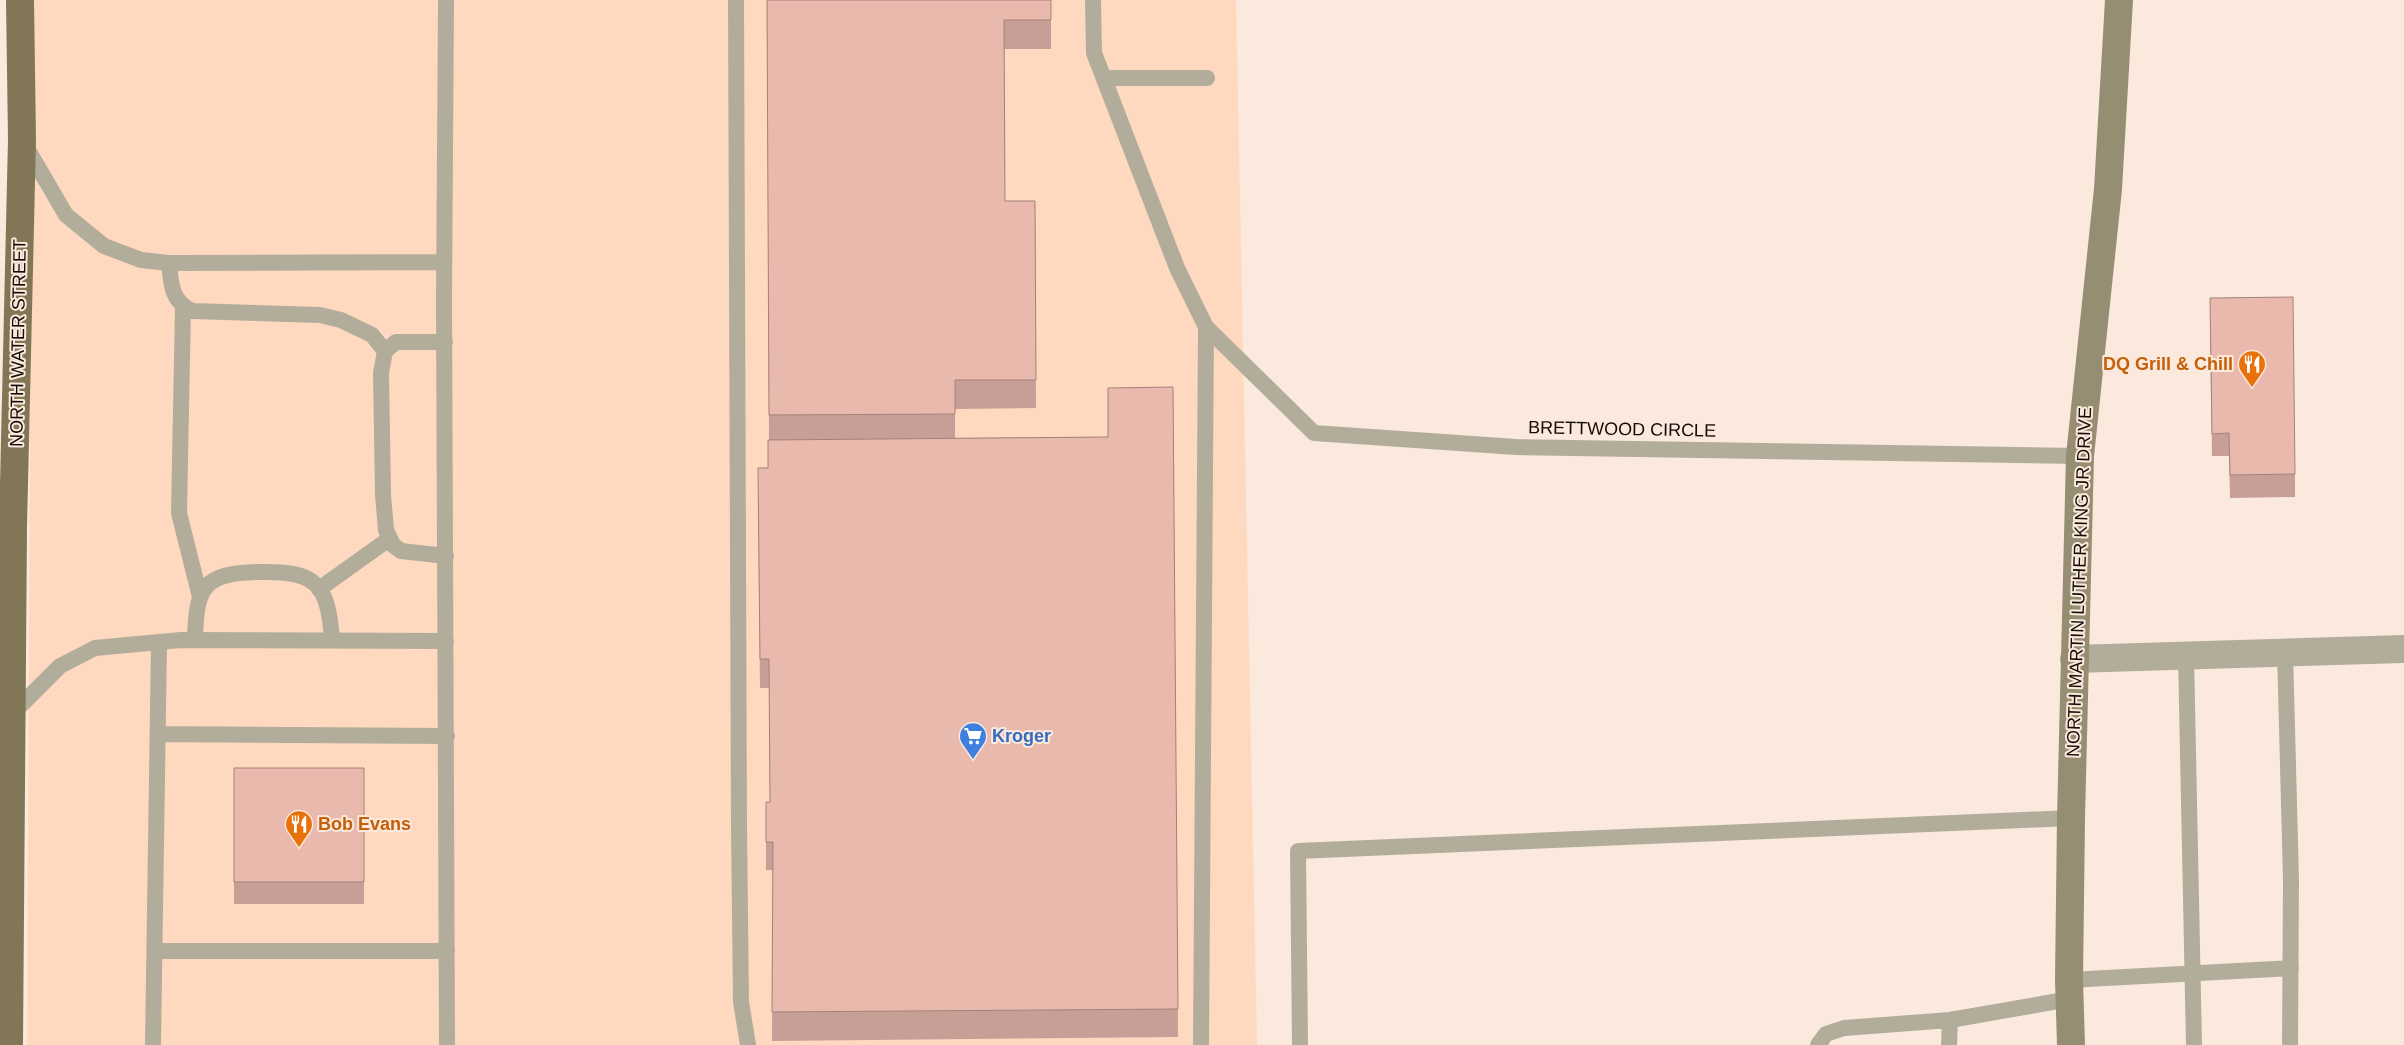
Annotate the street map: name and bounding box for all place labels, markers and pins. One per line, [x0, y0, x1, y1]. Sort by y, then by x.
restaurant icon: DQ Grill & Chill [2237, 349, 2267, 388]
place label: DQ Grill & Chill [2103, 354, 2233, 374]
supermarket icon: Kroger [958, 721, 988, 760]
place label: Kroger [992, 726, 1051, 746]
restaurant icon: Bob Evans [284, 809, 314, 848]
place label: Bob Evans [318, 814, 411, 834]

